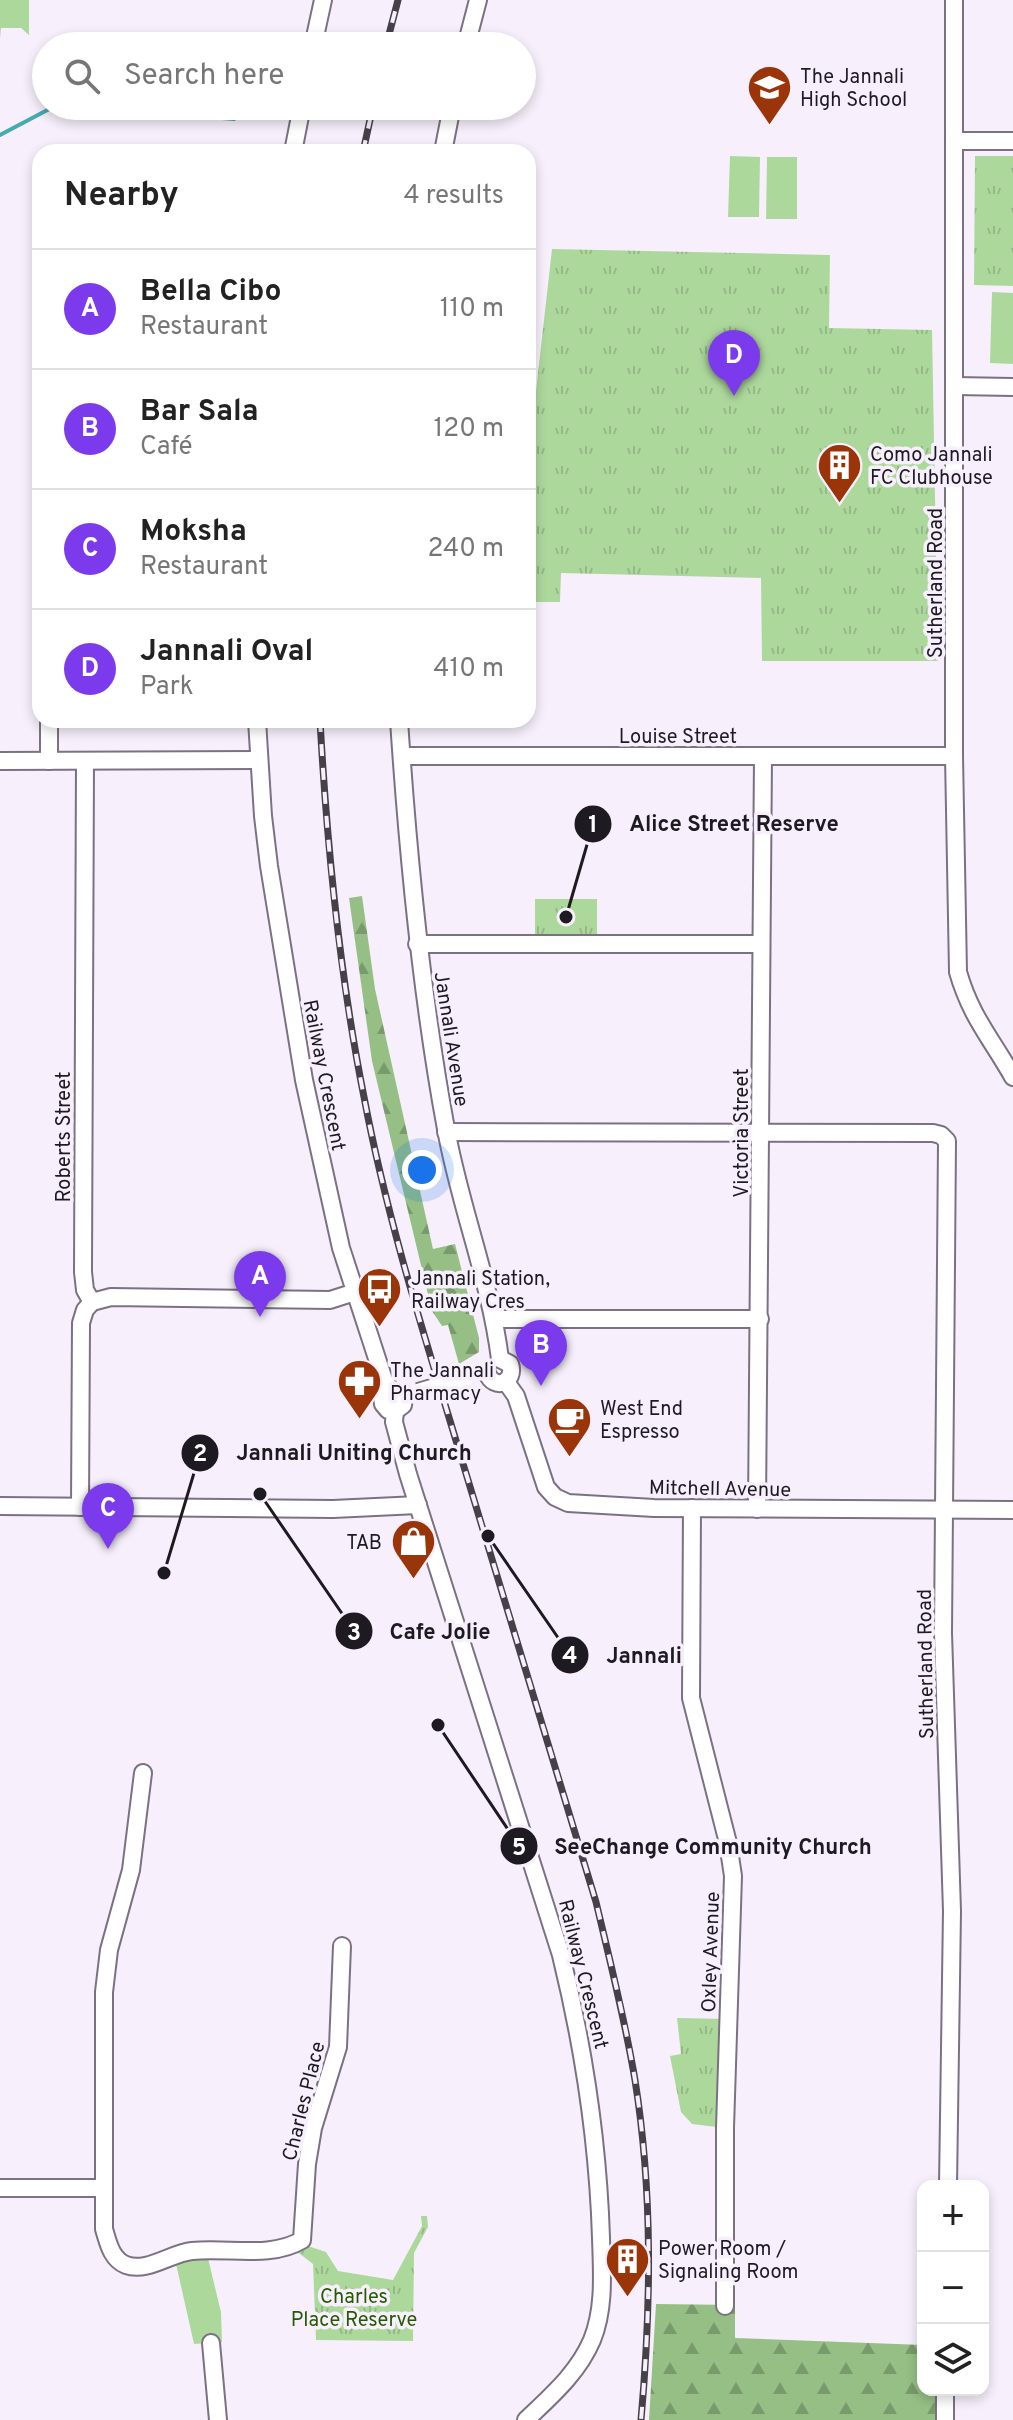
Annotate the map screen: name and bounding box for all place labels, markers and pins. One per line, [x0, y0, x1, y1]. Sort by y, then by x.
school or university icon: The Jannali High School [745, 63, 793, 126]
place label: The Jannali High School [800, 65, 907, 114]
pin: D [708, 330, 760, 396]
building icon: Como Jannali FC Clubhouse [815, 442, 863, 505]
place label: Como Jannali FC Clubhouse [870, 443, 993, 492]
callout: Alice Street Reserve [573, 801, 855, 847]
pin: A [234, 1251, 286, 1317]
bus stop icon: Jannali Station, Railway Cres [356, 1266, 404, 1329]
place label: Jannali Station, Railway Cres [411, 1267, 550, 1316]
pin: B [515, 1320, 567, 1386]
pharmacy icon: The Jannali Pharmacy [335, 1358, 383, 1421]
place label: The Jannali Pharmacy [390, 1359, 494, 1408]
cafe icon: West End Espresso [545, 1395, 593, 1458]
place label: West End Espresso [600, 1397, 683, 1446]
callout: Jannali Uniting Church [180, 1430, 487, 1476]
pin: C [82, 1483, 134, 1549]
shop icon: TAB [389, 1518, 437, 1581]
place label: TAB [346, 1531, 382, 1557]
callout: Cafe Jolie [334, 1608, 507, 1654]
callout: Jannali [550, 1632, 698, 1678]
callout: SeeChange Community Church [499, 1823, 888, 1869]
building icon: Power Room / Signaling Room [603, 2236, 651, 2299]
place label: Power Room / Signaling Room [658, 2237, 798, 2286]

